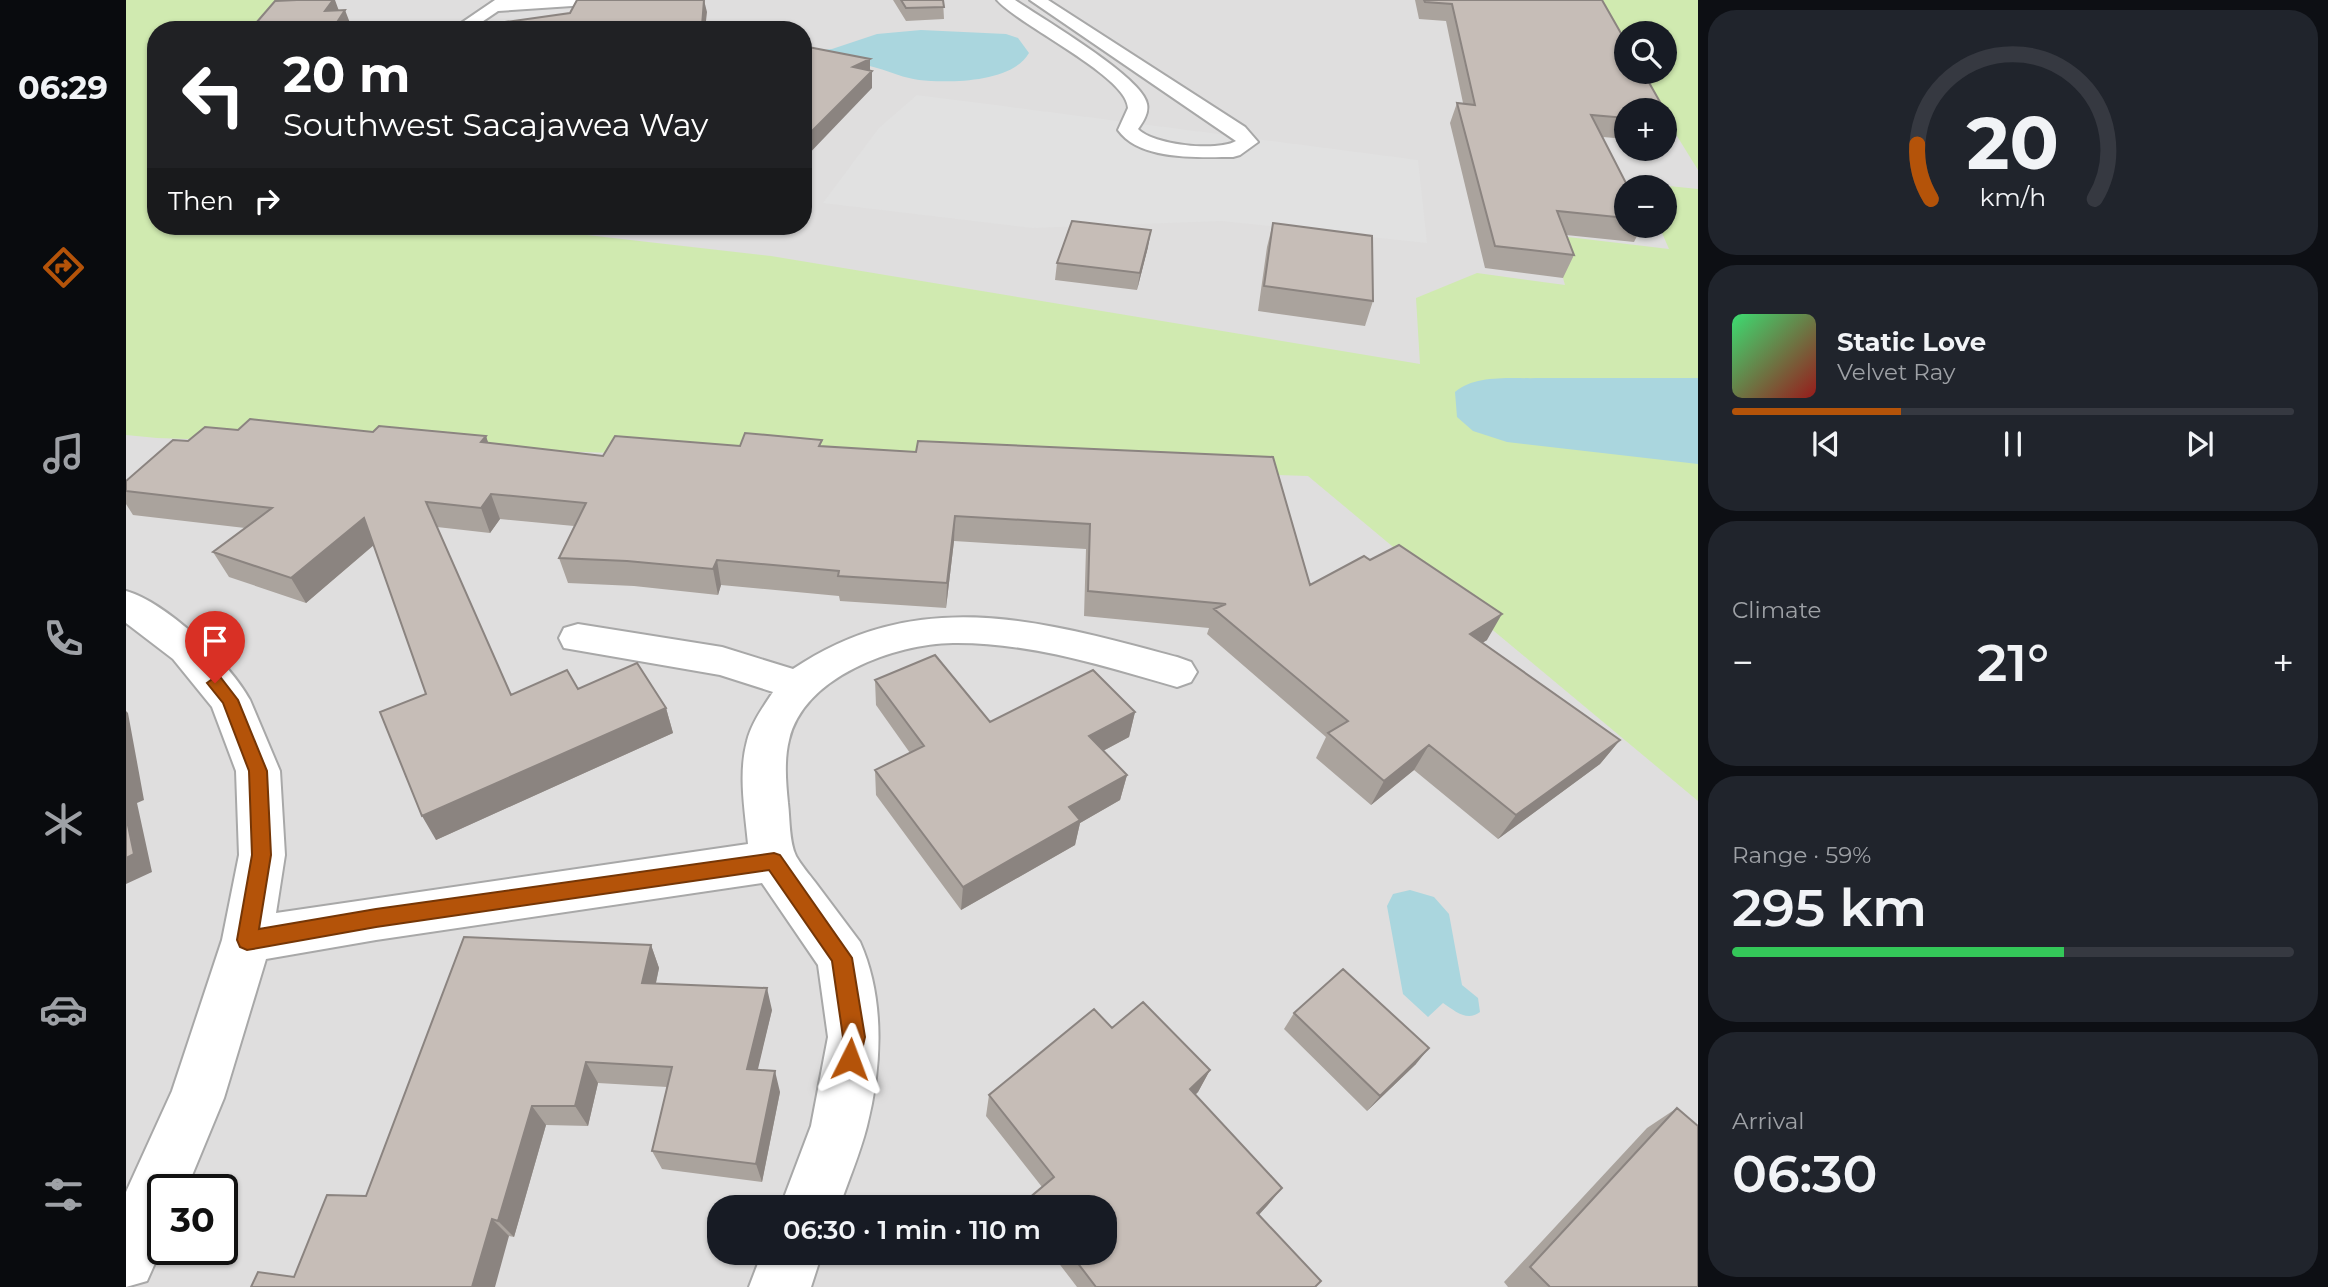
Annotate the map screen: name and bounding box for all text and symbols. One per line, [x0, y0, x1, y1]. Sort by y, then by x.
map controls [1614, 21, 1677, 238]
button: search [1614, 21, 1677, 84]
text: 20 m [283, 45, 410, 104]
icon: left [168, 49, 259, 140]
text: 06:29 [18, 68, 108, 107]
button: + [1614, 98, 1677, 161]
text: 20 [1967, 99, 2059, 187]
text: Southwest Sacajawea Way [283, 105, 708, 144]
button: − [1614, 175, 1677, 238]
icon: right [248, 182, 286, 220]
text: km/h [1980, 182, 2046, 212]
text: Then [168, 185, 234, 217]
icon: directions [39, 243, 88, 292]
text: Static Love [1837, 326, 1986, 358]
text: Velvet Ray [1837, 358, 1955, 386]
icon: previous [1807, 425, 1845, 463]
icon: pause [1994, 425, 2032, 463]
icon: next [2181, 425, 2219, 463]
icon: music [39, 429, 88, 478]
text: Climate [1732, 596, 1821, 624]
pin [185, 611, 245, 683]
icon: phone [39, 614, 88, 663]
icon: arrive [196, 622, 234, 660]
text: 21° [1977, 631, 2049, 694]
text: − [1732, 639, 1754, 686]
text: + [2272, 639, 2294, 686]
icon: climate [39, 799, 88, 848]
text: Range · 59% [1732, 841, 1871, 869]
text: 295 km [1732, 876, 1927, 939]
icon: car [39, 985, 88, 1034]
position arrow [813, 1022, 887, 1096]
text: Arrival [1732, 1107, 1805, 1135]
text: 06:30 [1732, 1142, 1878, 1205]
icon: filters [39, 1170, 88, 1219]
speed limit sign: 30 [147, 1174, 238, 1265]
text: 06:30 · 1 min · 110 m [783, 1214, 1041, 1246]

